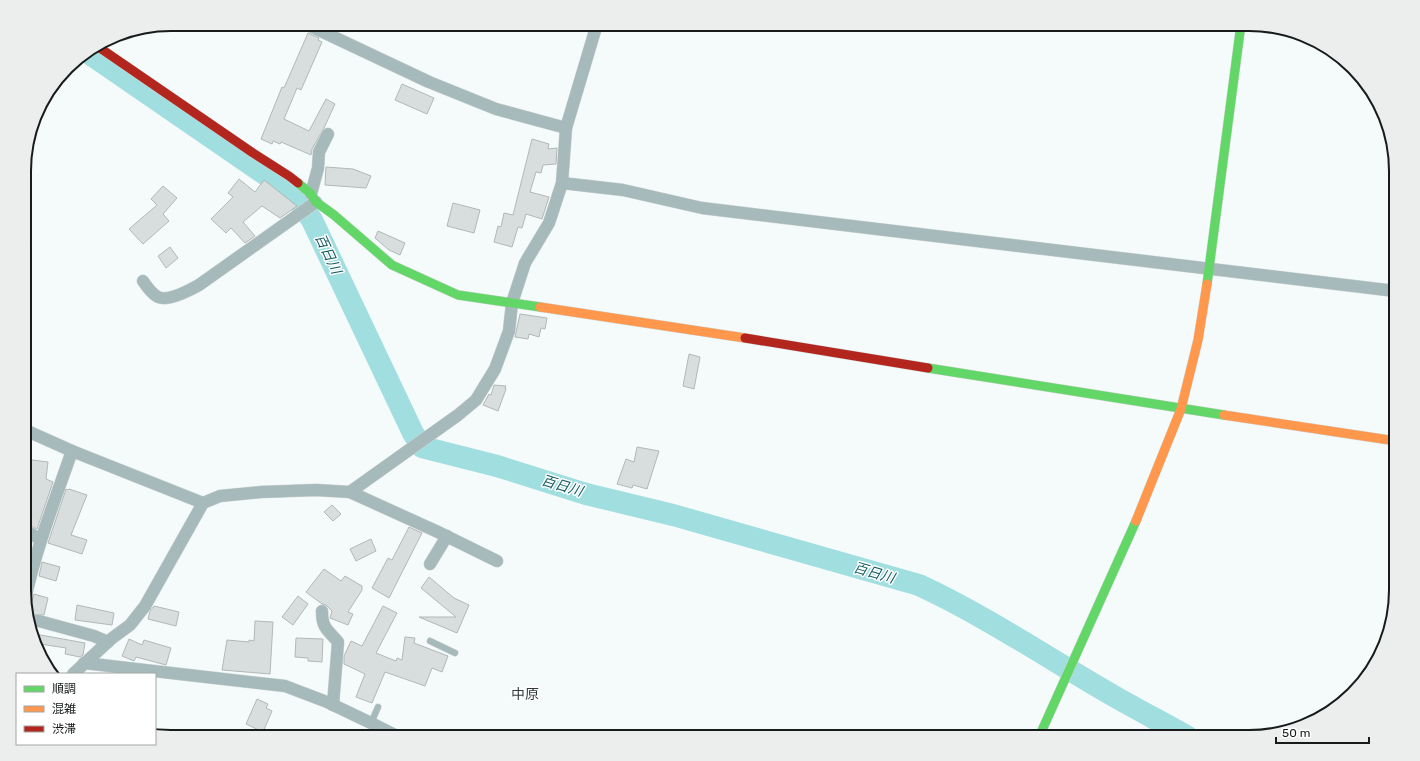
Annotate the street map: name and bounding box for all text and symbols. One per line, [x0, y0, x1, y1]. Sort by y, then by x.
water label: 百日川 [311, 231, 345, 278]
water label: 百日川 [539, 472, 586, 501]
water label: 百日川 [851, 559, 898, 588]
legend [16, 673, 156, 745]
text: 順調 [52, 682, 76, 696]
district label: 中原 [511, 686, 539, 703]
text: 混雑 [52, 702, 76, 716]
scale bar [1276, 719, 1369, 745]
text: 渋滞 [52, 722, 76, 736]
text: 50 m [1282, 726, 1310, 740]

